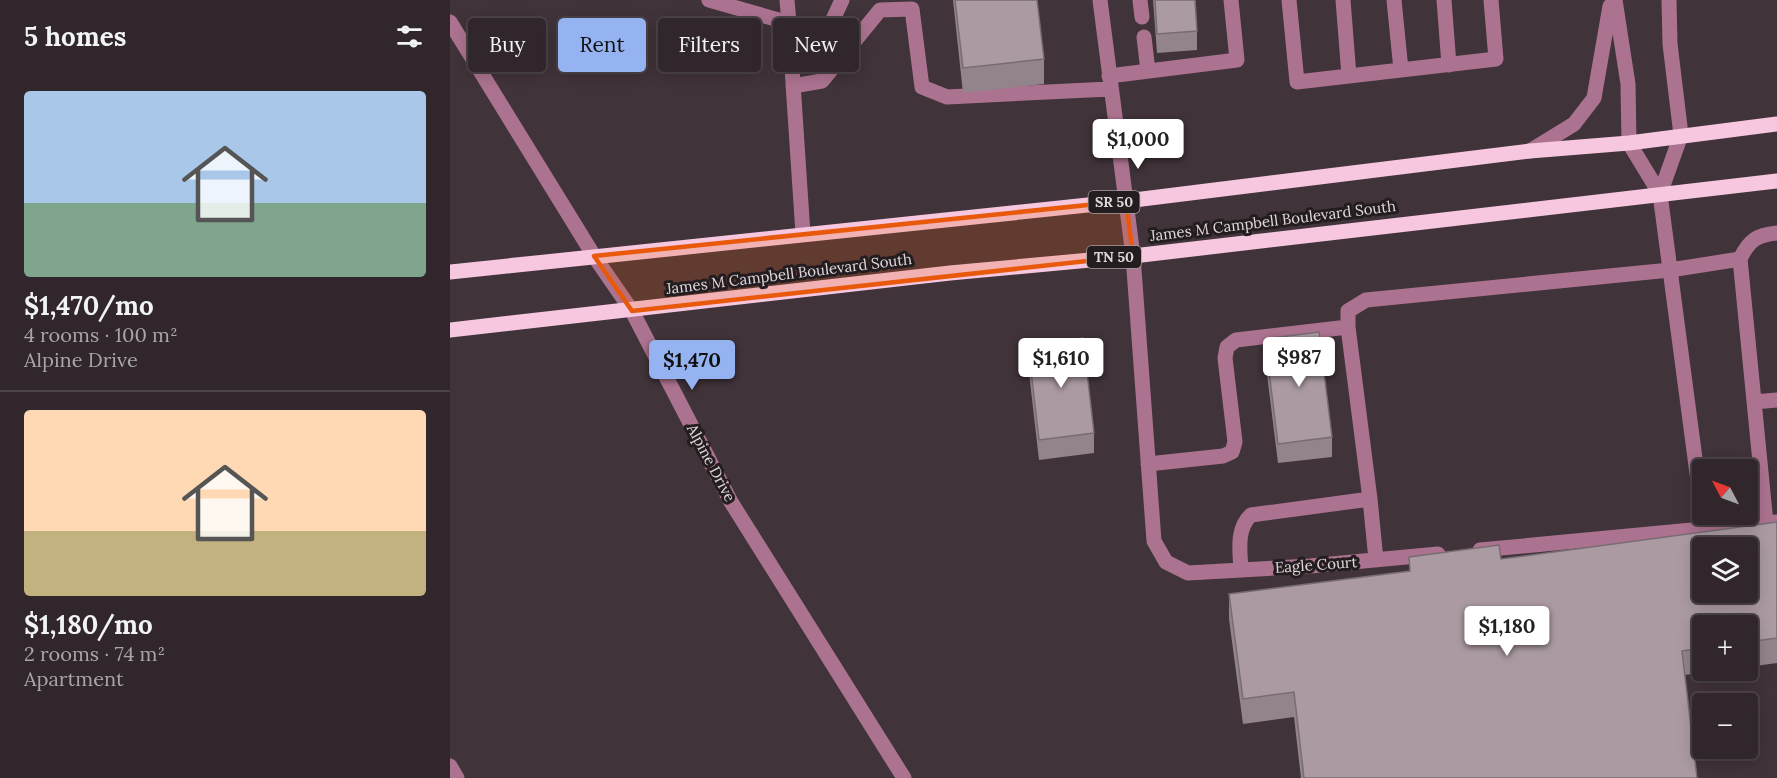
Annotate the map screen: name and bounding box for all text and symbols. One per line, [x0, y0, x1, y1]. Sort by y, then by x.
chip: Buy [468, 18, 546, 72]
chip: Rent [558, 18, 646, 72]
chip: Filters [658, 18, 761, 72]
chip: New [773, 18, 859, 72]
text: 5 homes [24, 20, 126, 53]
icon: filters [393, 20, 426, 53]
pin: $1,000 [1089, 119, 1187, 170]
text: $1,000 [1107, 126, 1169, 151]
icon: home [171, 130, 279, 238]
road number: SR 50 [1088, 191, 1140, 213]
street label: James M Campbell Boulevard South [1148, 196, 1397, 245]
road number: TN 50 [1087, 246, 1141, 268]
street label: James M Campbell Boulevard South [664, 249, 913, 298]
text: $1,470/mo [24, 289, 154, 322]
text: 4 rooms · 100 m² [24, 322, 178, 347]
pin: $987 [1263, 337, 1335, 388]
pin: $1,610 [1012, 338, 1110, 389]
pin: $1,470 [643, 340, 741, 391]
text: $987 [1277, 344, 1321, 369]
text: $1,610 [1032, 345, 1090, 370]
text: Alpine Drive [24, 347, 138, 372]
text: $1,470 [663, 347, 721, 372]
street label: Alpine Drive [683, 420, 740, 505]
icon: home [171, 449, 279, 557]
north arrow [1692, 459, 1758, 525]
map controls [1692, 459, 1758, 759]
button: layers [1692, 537, 1758, 603]
street label: Eagle Court [1274, 552, 1358, 577]
pin: $1,180 [1458, 606, 1556, 657]
text: $1,180/mo [24, 608, 153, 641]
text: $1,180 [1478, 613, 1536, 638]
button: + [1692, 615, 1758, 681]
text: 2 rooms · 74 m² [24, 641, 165, 666]
text: Apartment [24, 666, 124, 691]
button: − [1692, 693, 1758, 759]

